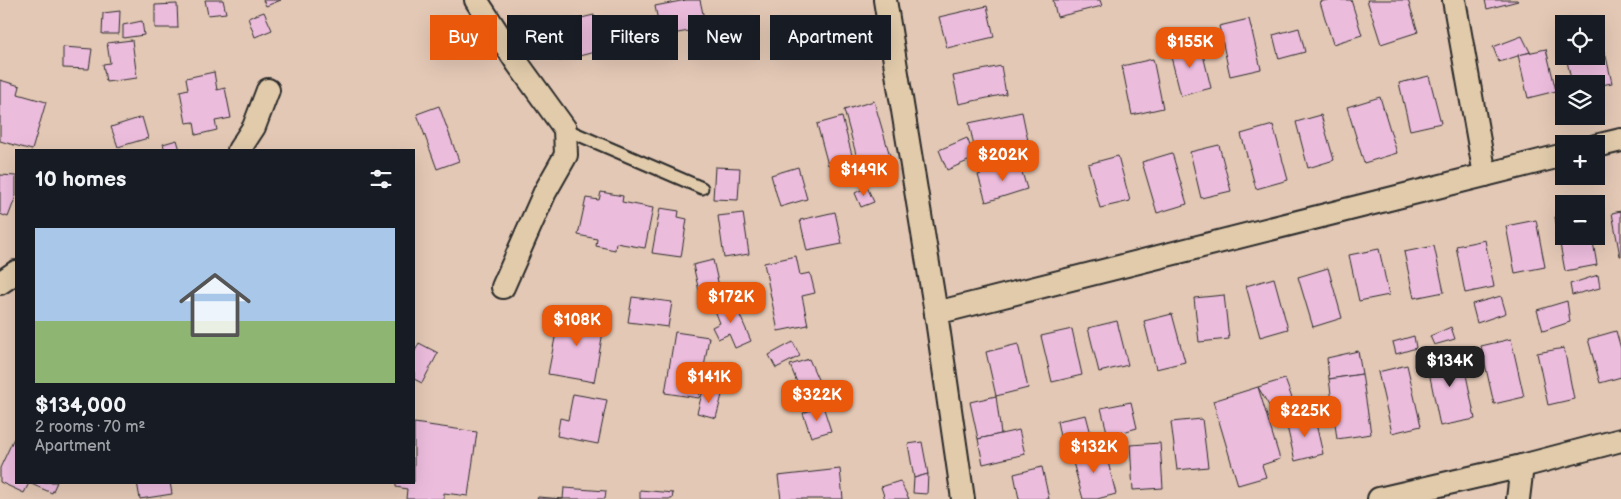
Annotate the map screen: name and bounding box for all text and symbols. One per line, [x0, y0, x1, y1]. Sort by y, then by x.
chip: Buy [430, 15, 497, 60]
chip: Rent [507, 15, 582, 60]
chip: Filters [592, 15, 678, 60]
chip: New [688, 15, 760, 60]
chip: Apartment [770, 15, 891, 60]
map controls [1555, 15, 1605, 245]
button: locate [1555, 15, 1605, 65]
pin: $155K [1155, 27, 1225, 69]
text: $155K [1167, 33, 1213, 52]
button: layers [1555, 75, 1605, 125]
button: + [1555, 135, 1605, 185]
pin: $202K [968, 140, 1038, 182]
text: $202K [978, 146, 1028, 165]
pin: $149K [829, 154, 899, 197]
text: $149K [841, 161, 887, 180]
icon: filters [367, 165, 395, 193]
text: 10 homes [35, 167, 126, 192]
button: − [1555, 195, 1605, 245]
icon: home [170, 260, 260, 350]
pin: $172K [696, 282, 766, 324]
text: $172K [708, 288, 754, 307]
pin: $108K [542, 304, 612, 347]
text: $108K [553, 311, 601, 330]
pin: $134K [1415, 346, 1485, 388]
text: $134K [1427, 352, 1473, 371]
pin: $141K [674, 362, 744, 404]
text: $141K [687, 368, 731, 387]
pin: $322K [782, 380, 852, 422]
text: $322K [792, 386, 842, 405]
text: $134,000 [35, 393, 126, 418]
pin: $225K [1270, 396, 1340, 438]
text: $225K [1280, 402, 1330, 421]
text: 2 rooms · 70 m² [35, 418, 145, 437]
pin: $132K [1059, 432, 1129, 474]
text: Apartment [35, 437, 111, 456]
text: $132K [1070, 438, 1118, 457]

